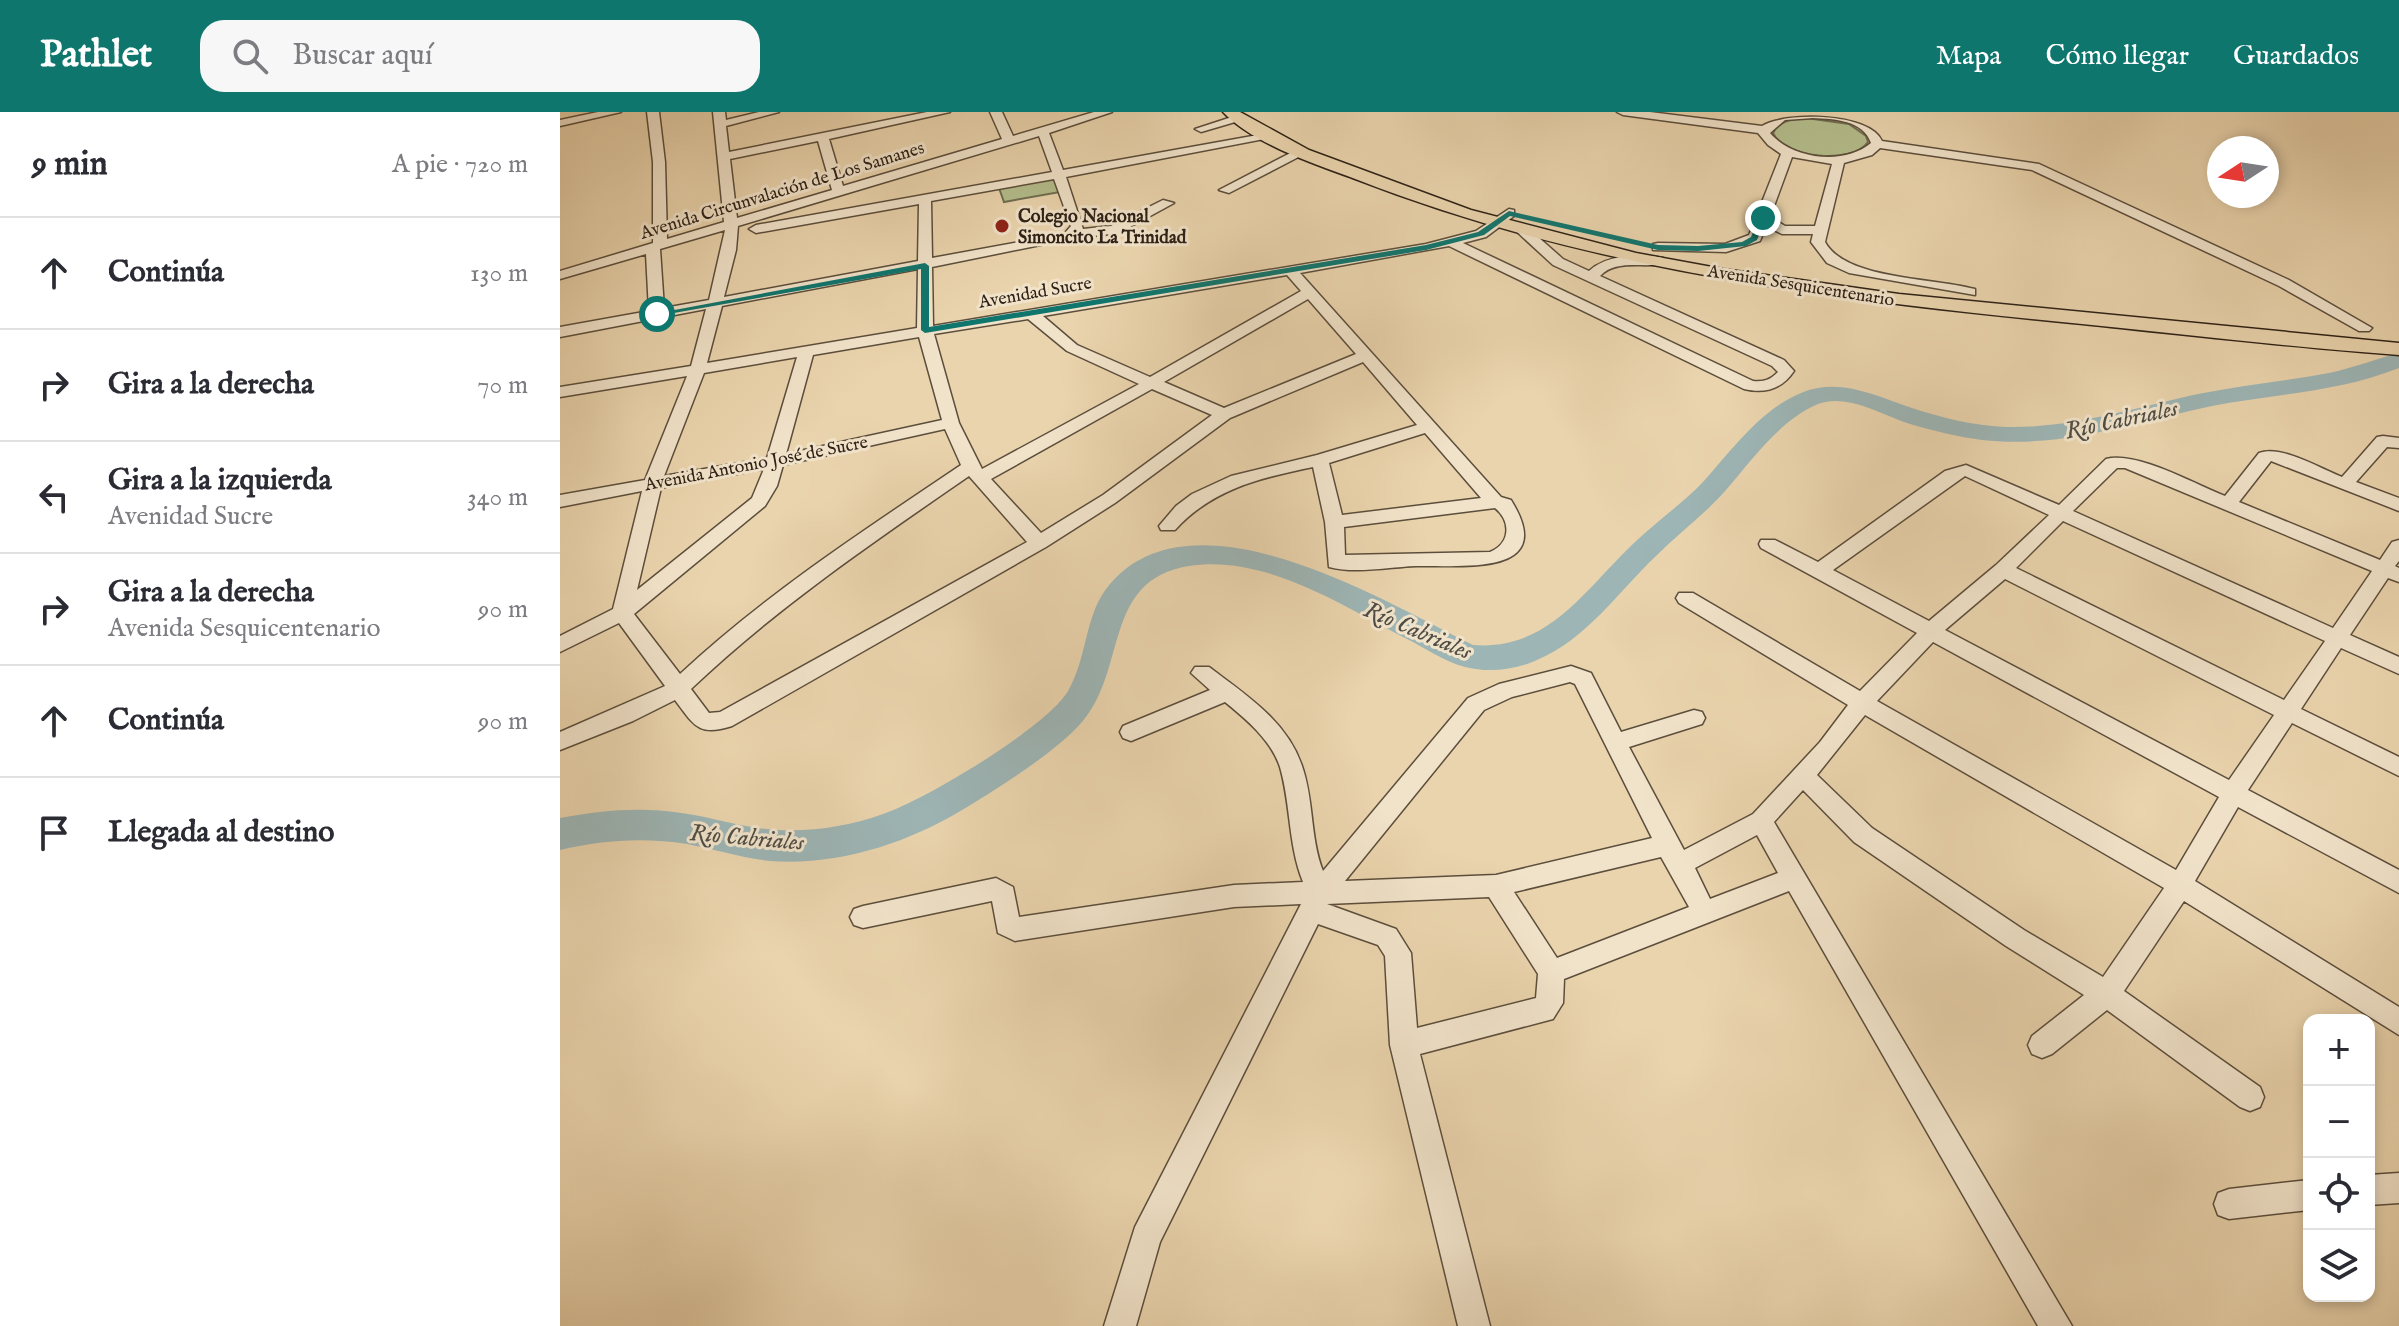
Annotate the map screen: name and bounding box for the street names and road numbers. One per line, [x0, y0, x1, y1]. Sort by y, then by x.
street label: Avenida Circunvalación de Los Samanes [637, 137, 927, 246]
street label: Avenida Sesquicentenario [1705, 260, 1896, 313]
street label: Avenidad Sucre [976, 272, 1094, 315]
street label: Avenida Antonio José de Sucre [642, 432, 870, 498]

